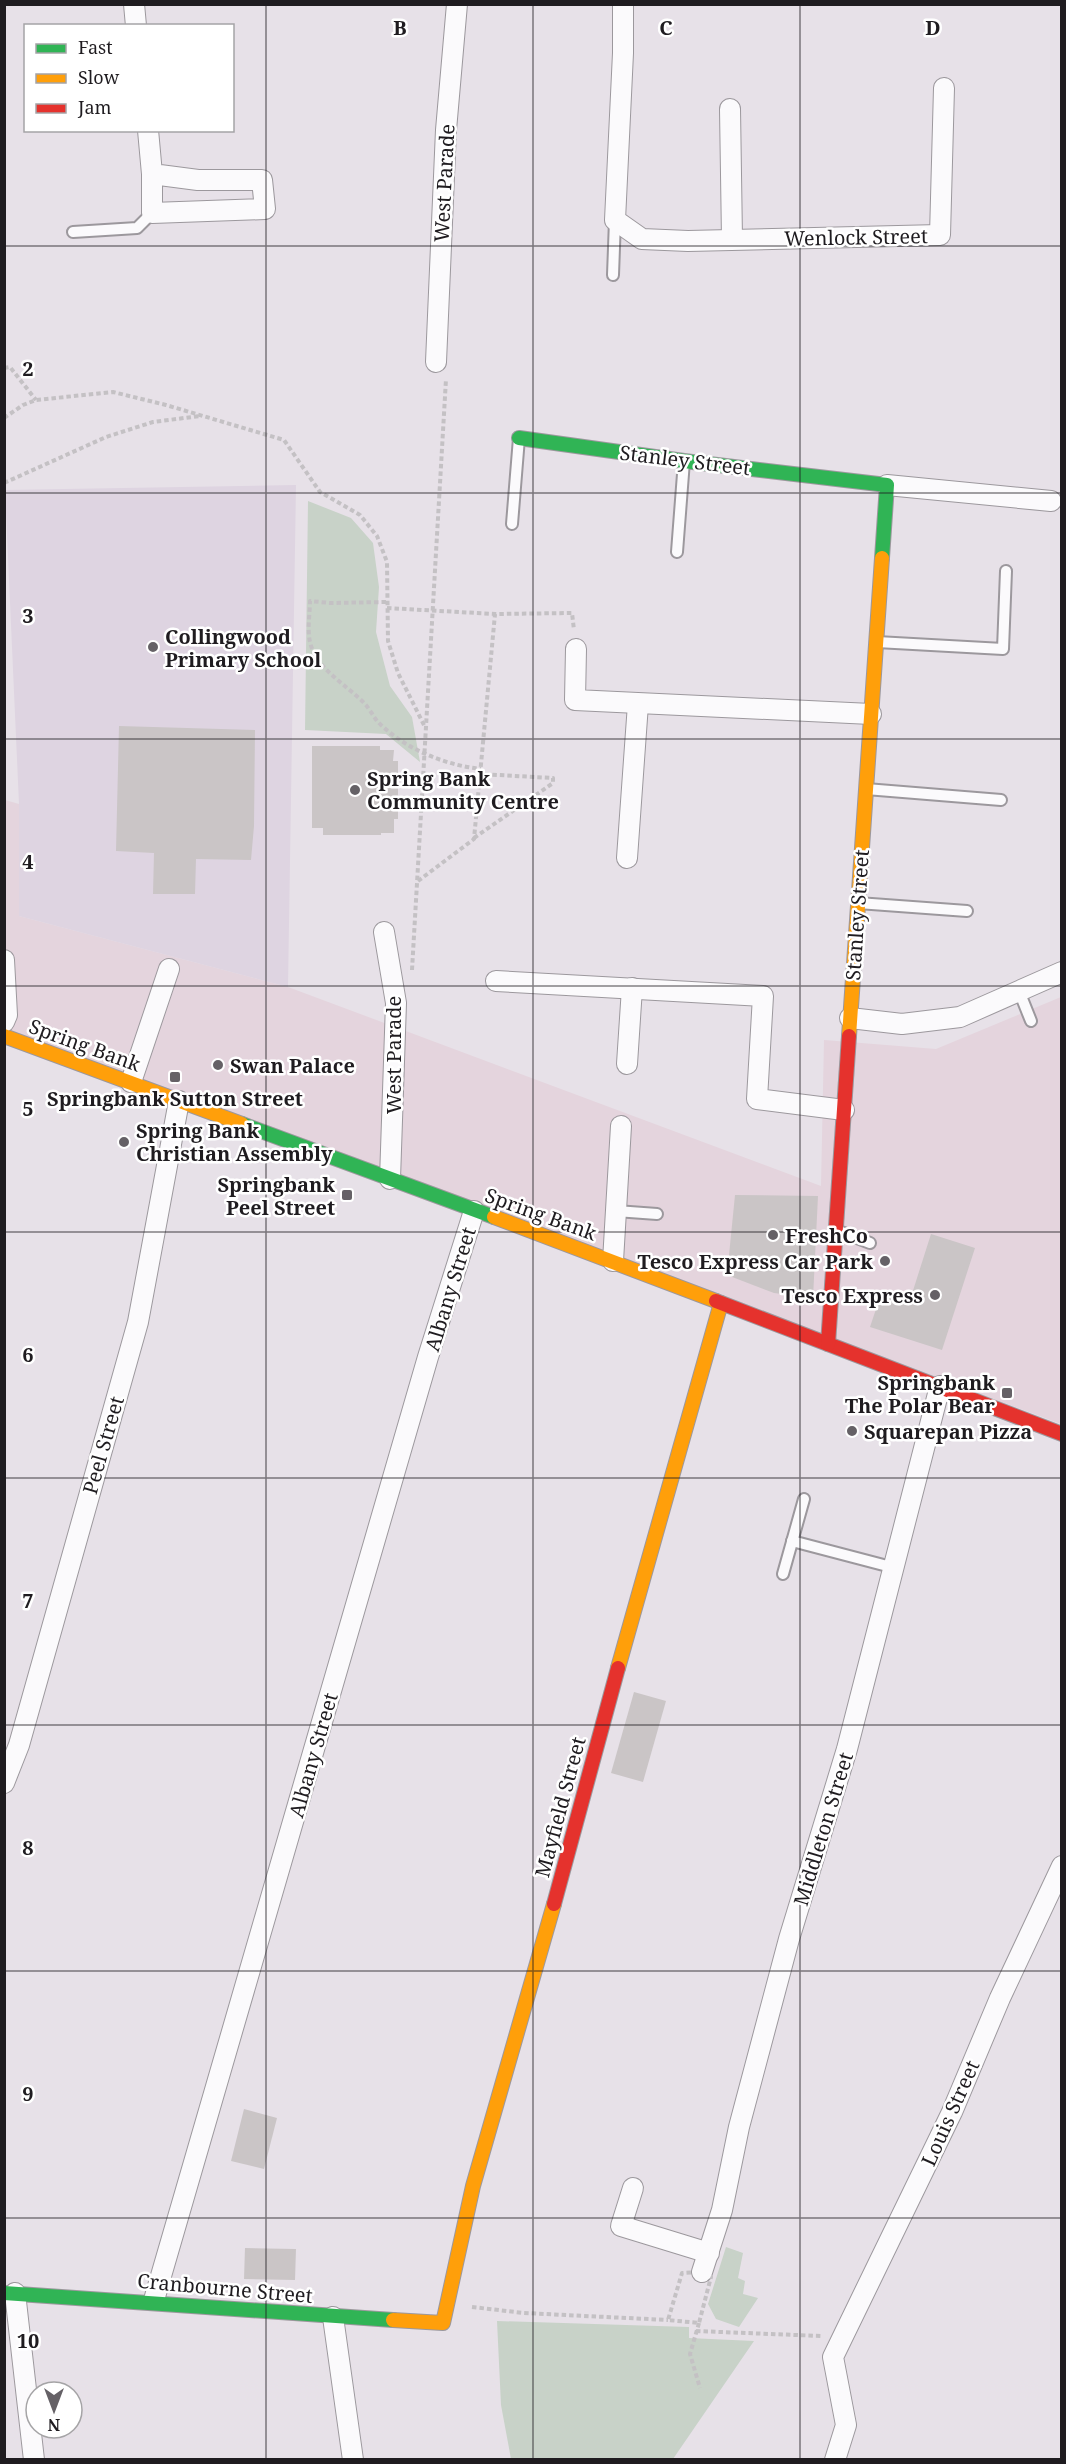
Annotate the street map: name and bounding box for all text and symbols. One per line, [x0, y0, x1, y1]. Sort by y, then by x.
text: B [393, 14, 407, 41]
text: C [659, 14, 673, 41]
text: D [925, 14, 941, 41]
legend [24, 24, 234, 132]
text: Fast [78, 35, 113, 59]
text: Slow [78, 65, 120, 89]
text: Jam [77, 95, 112, 119]
street label: West Parade [427, 123, 461, 243]
street label: Wenlock Street [784, 222, 928, 252]
text: 2 [22, 355, 34, 382]
street label: Stanley Street [618, 439, 752, 481]
text: 3 [22, 602, 34, 629]
place label: Collingwood Primary School [165, 623, 321, 673]
marker: Collingwood Primary School [146, 640, 160, 654]
place label: Spring Bank Community Centre [367, 765, 559, 815]
marker: Spring Bank Community Centre [348, 783, 362, 797]
text: 4 [22, 848, 34, 875]
street label: Stanley Street [839, 849, 875, 981]
street label: West Parade [380, 996, 407, 1114]
street label: Spring Bank [26, 1012, 145, 1078]
place label: Swan Palace [230, 1052, 355, 1079]
marker: Swan Palace [211, 1058, 225, 1072]
marker: Springbank Sutton Street [168, 1070, 182, 1084]
place label: Springbank Sutton Street [47, 1085, 303, 1112]
text: 5 [22, 1095, 34, 1122]
place label: Spring Bank Christian Assembly [136, 1117, 333, 1167]
marker: Spring Bank Christian Assembly [117, 1135, 131, 1149]
place label: Springbank Peel Street [217, 1171, 335, 1221]
street label: Spring Bank [482, 1181, 601, 1247]
marker: Springbank Peel Street [340, 1188, 354, 1202]
place label: FreshCo [785, 1222, 868, 1249]
street label: Albany Street [418, 1224, 482, 1354]
marker: FreshCo [766, 1228, 780, 1242]
place label: Tesco Express Car Park [637, 1248, 873, 1275]
marker: Tesco Express Car Park [878, 1254, 892, 1268]
place label: Tesco Express [782, 1282, 923, 1309]
marker: Tesco Express [928, 1288, 942, 1302]
text: 6 [22, 1341, 34, 1368]
place label: Springbank The Polar Bear [845, 1369, 996, 1419]
marker: Springbank The Polar Bear [1000, 1386, 1014, 1400]
street label: Peel Street [76, 1393, 130, 1497]
place label: Squarepan Pizza [864, 1418, 1032, 1445]
marker: Squarepan Pizza [845, 1424, 859, 1438]
text: 7 [22, 1587, 34, 1614]
street label: Albany Street [282, 1689, 344, 1821]
street label: Mayfield Street [528, 1734, 592, 1880]
street label: Middleton Street [787, 1749, 859, 1909]
text: 8 [22, 1834, 34, 1861]
street label: Louis Street [915, 2056, 985, 2170]
text: 9 [22, 2080, 34, 2107]
street label: Cranbourne Street [136, 2267, 314, 2309]
text: 10 [17, 2327, 39, 2354]
north arrow [24, 2380, 84, 2440]
text: N [47, 2414, 60, 2436]

